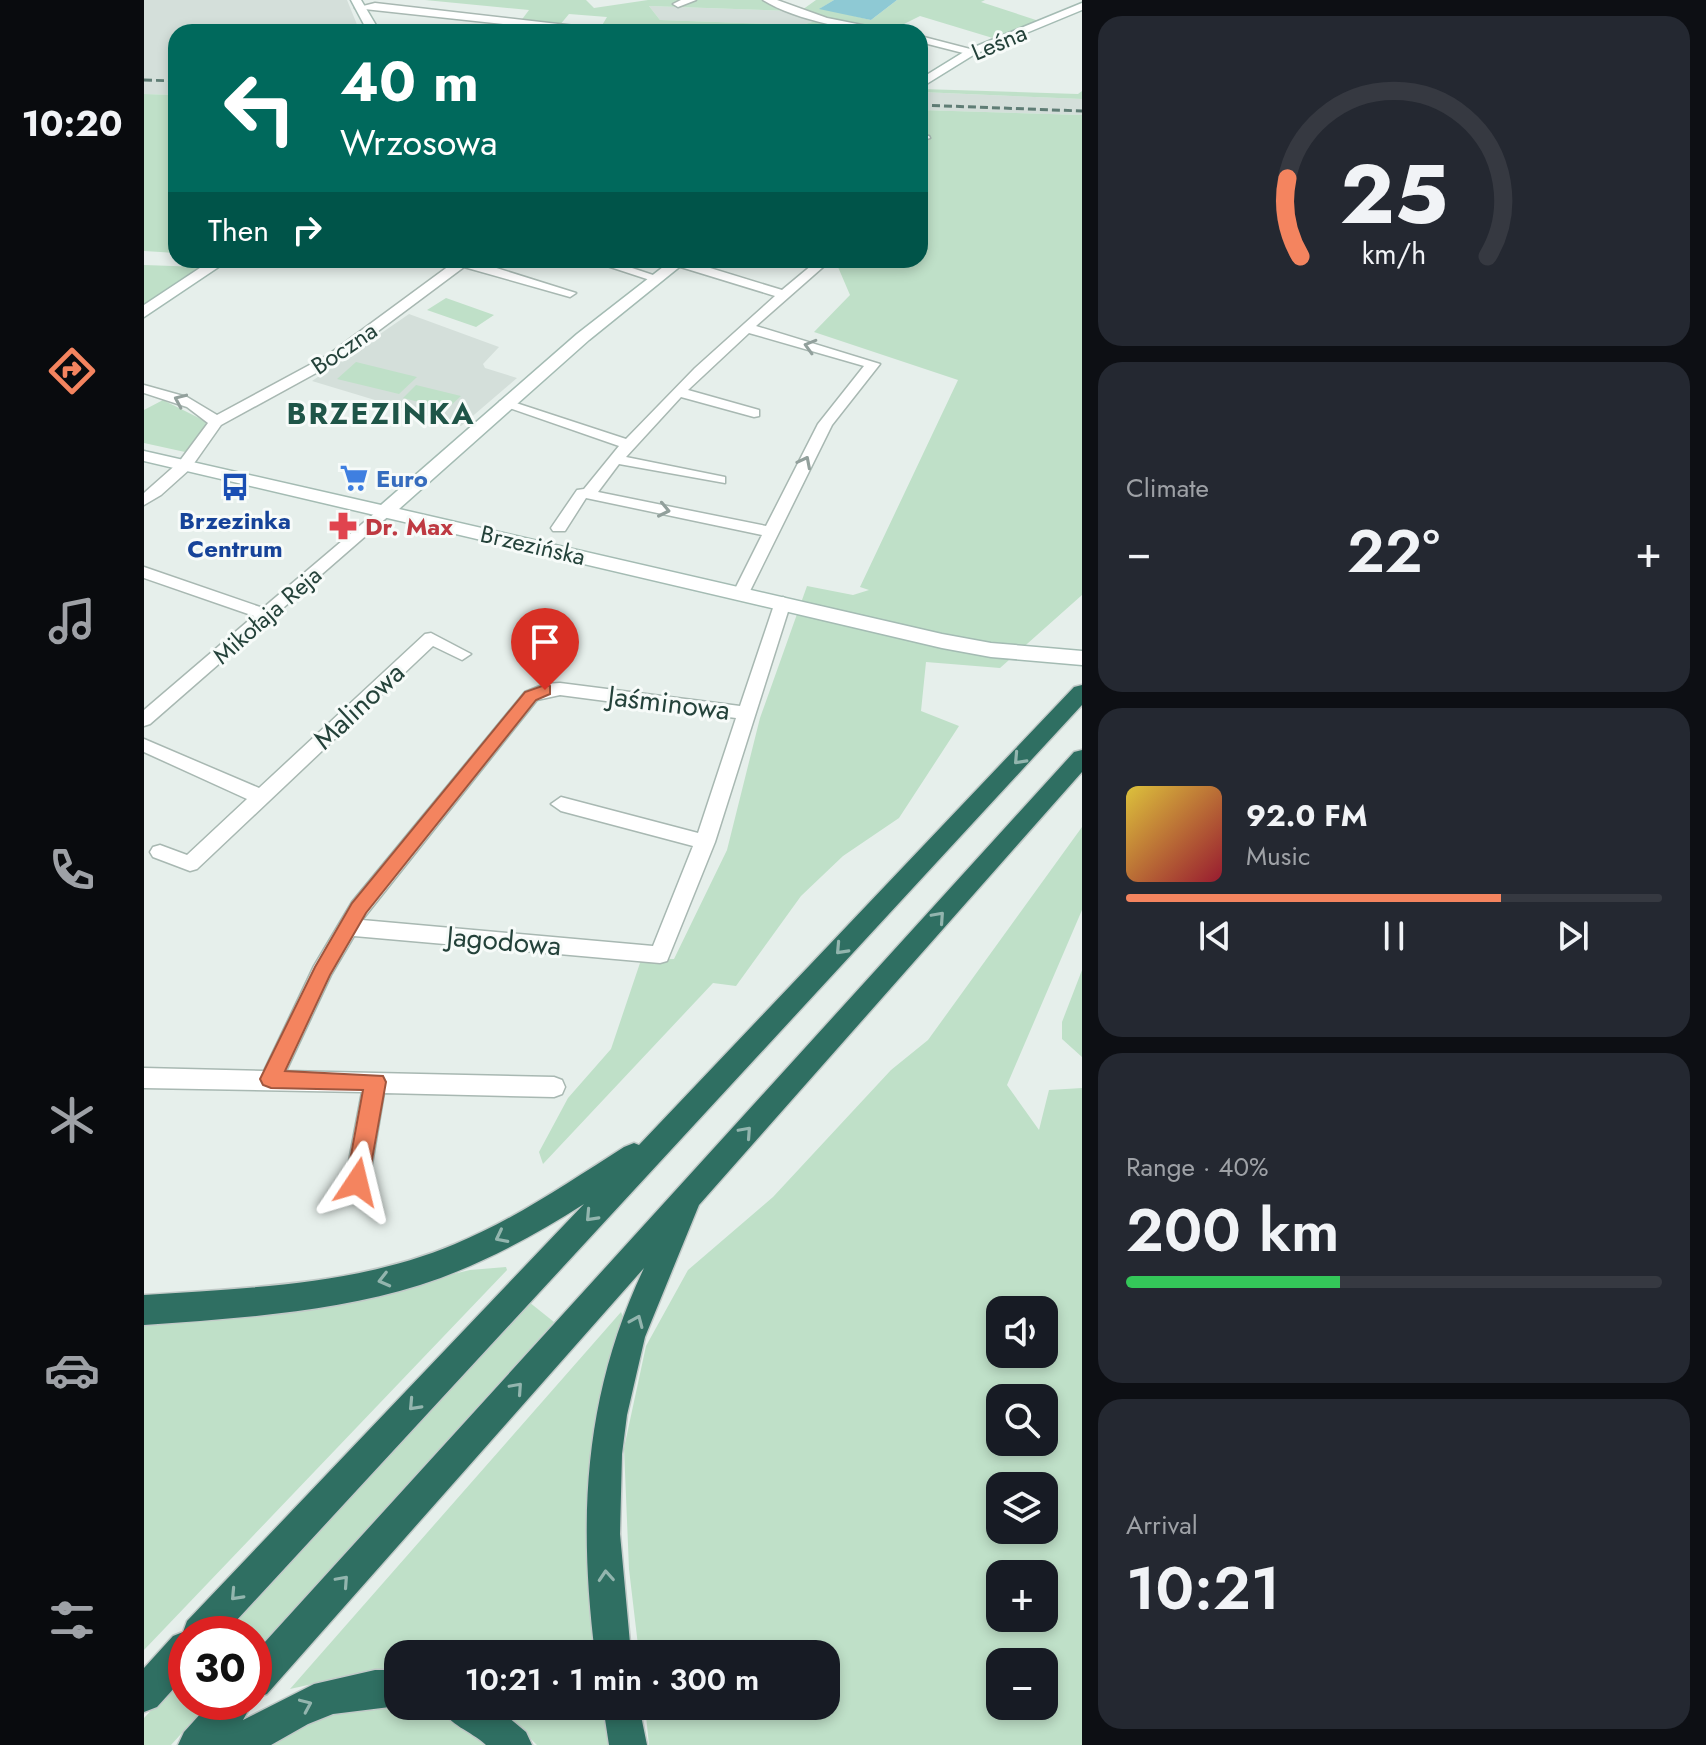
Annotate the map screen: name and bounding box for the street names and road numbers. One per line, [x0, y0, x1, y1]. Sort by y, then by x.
street label: Leśna [966, 15, 1032, 69]
street label: Boczna [304, 313, 384, 383]
street label: Brzezińska [477, 516, 589, 574]
street label: Mikołaja Reja [205, 558, 329, 672]
street label: Malinowa [304, 653, 414, 759]
street label: Jaśminowa [602, 675, 732, 731]
street label: Jagodowa [441, 915, 563, 966]

